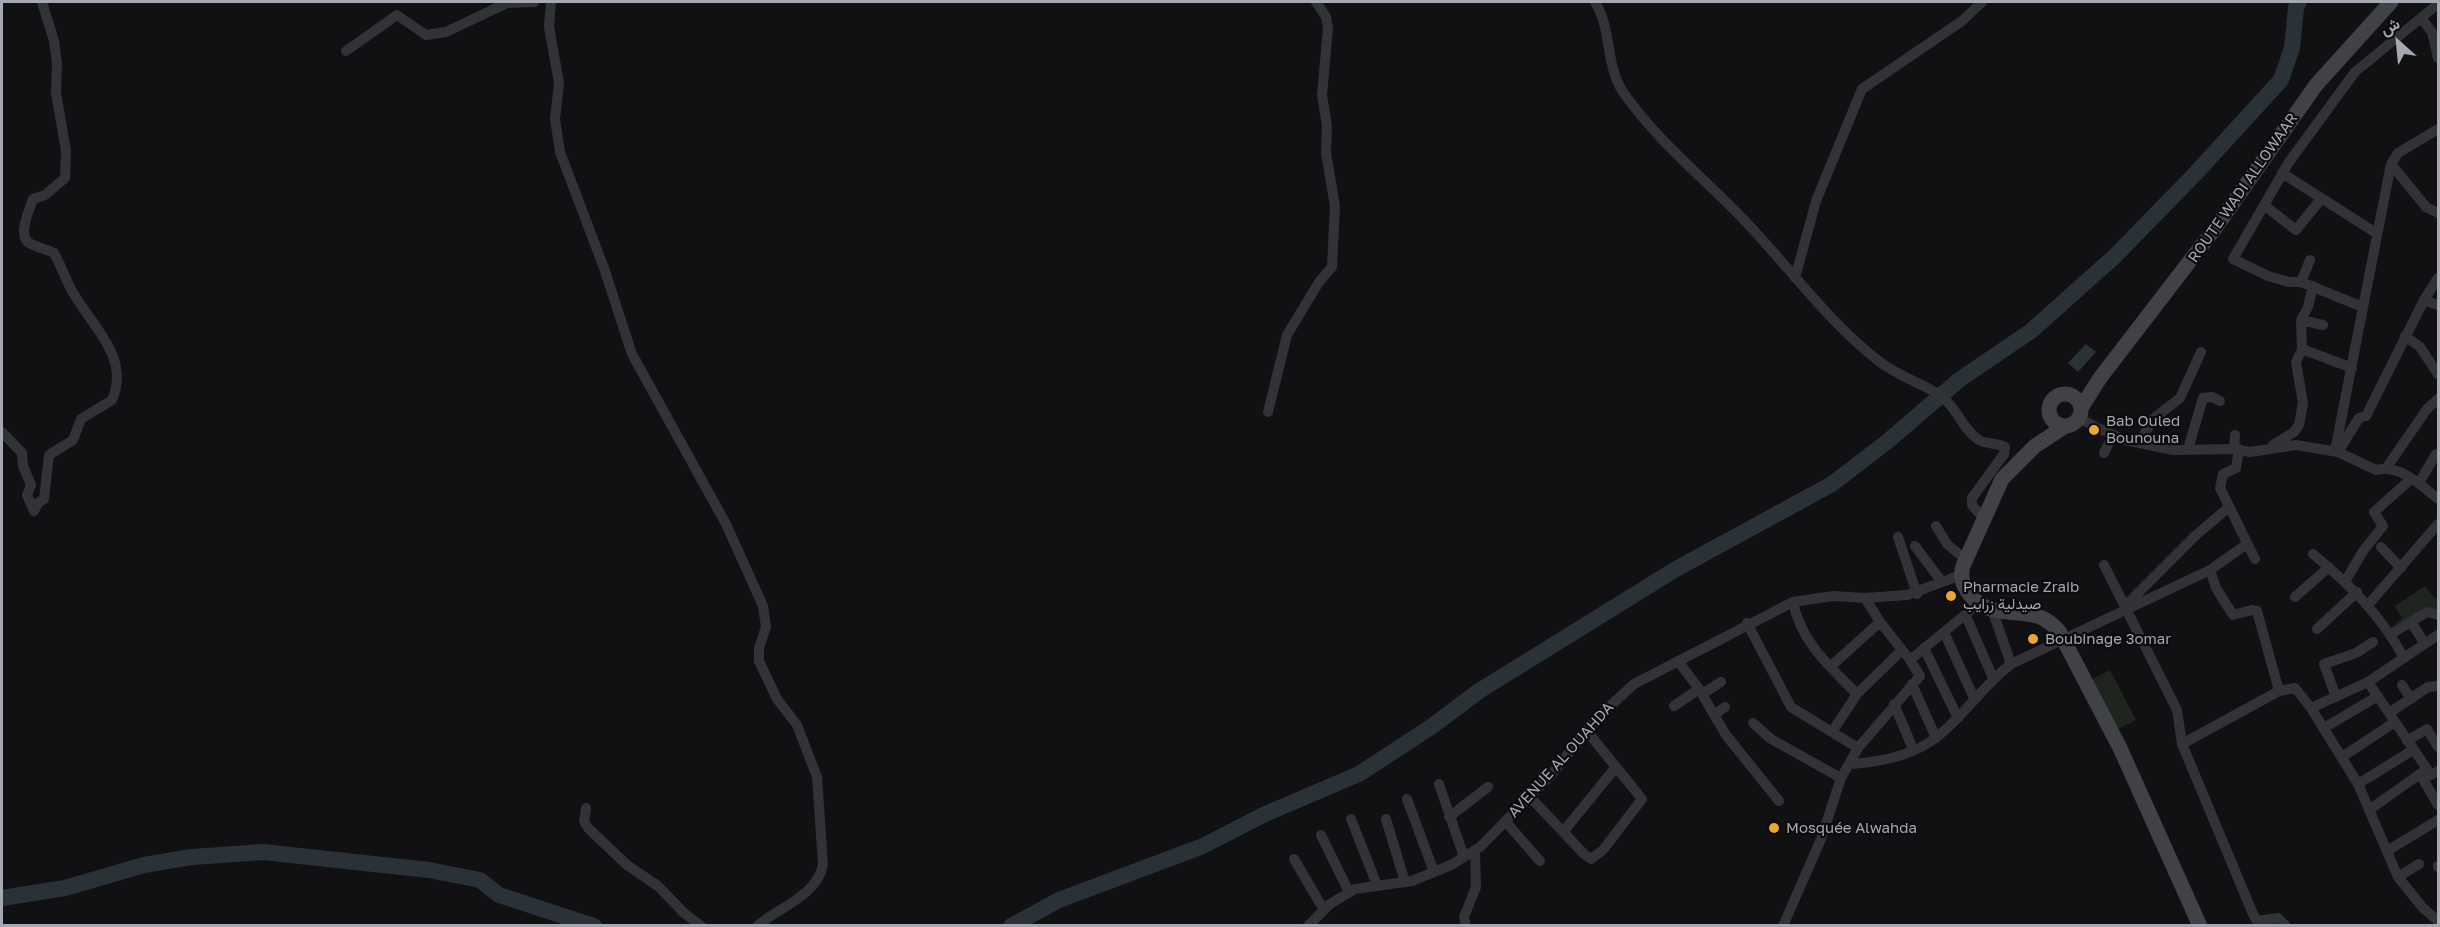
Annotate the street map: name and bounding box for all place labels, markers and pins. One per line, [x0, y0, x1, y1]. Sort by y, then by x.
place label: Bab Ouled Bounouna [2106, 412, 2180, 447]
marker: Bab Ouled Bounouna [2087, 423, 2101, 437]
place label: Pharmacie Zraib صيدلية زرايب [1963, 578, 2079, 613]
marker: Pharmacie Zraib صيدلية زرايب [1944, 589, 1958, 603]
place label: Boubinage 3omar [2045, 630, 2171, 648]
marker: Boubinage 3omar [2026, 632, 2040, 646]
place label: Mosquée Alwahda [1786, 819, 1917, 837]
marker: Mosquée Alwahda [1767, 821, 1781, 835]

